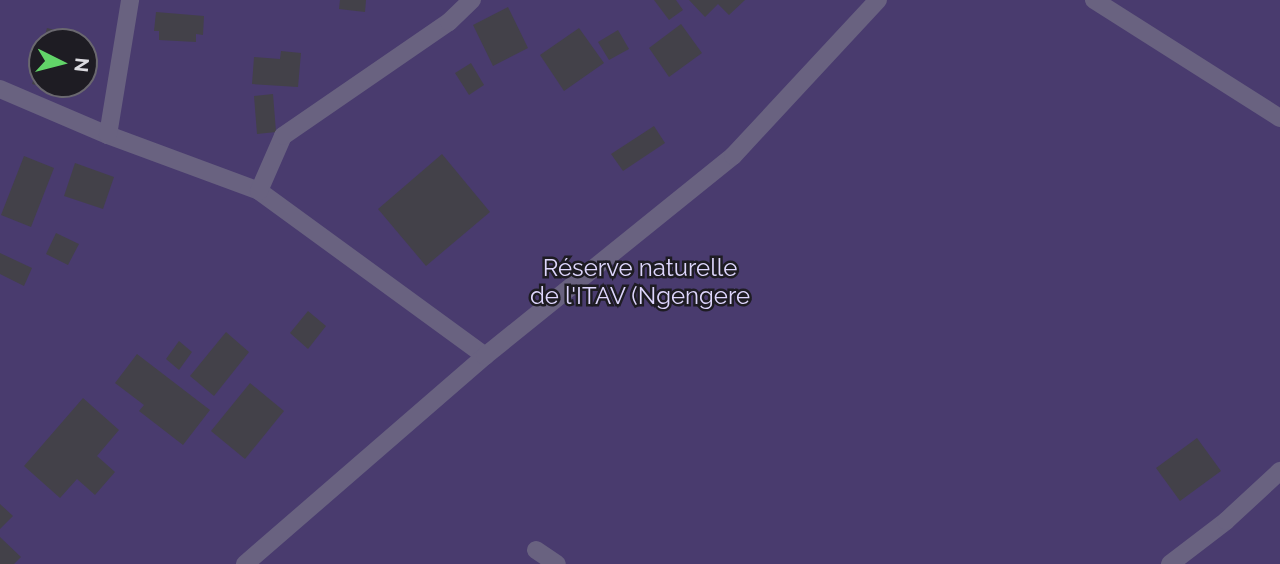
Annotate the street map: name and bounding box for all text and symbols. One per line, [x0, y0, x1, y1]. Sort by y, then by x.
north arrow [28, 28, 98, 98]
text: N [70, 57, 94, 73]
park label: Réserve naturelle de l'ITAV (Ngengere [530, 254, 750, 310]

